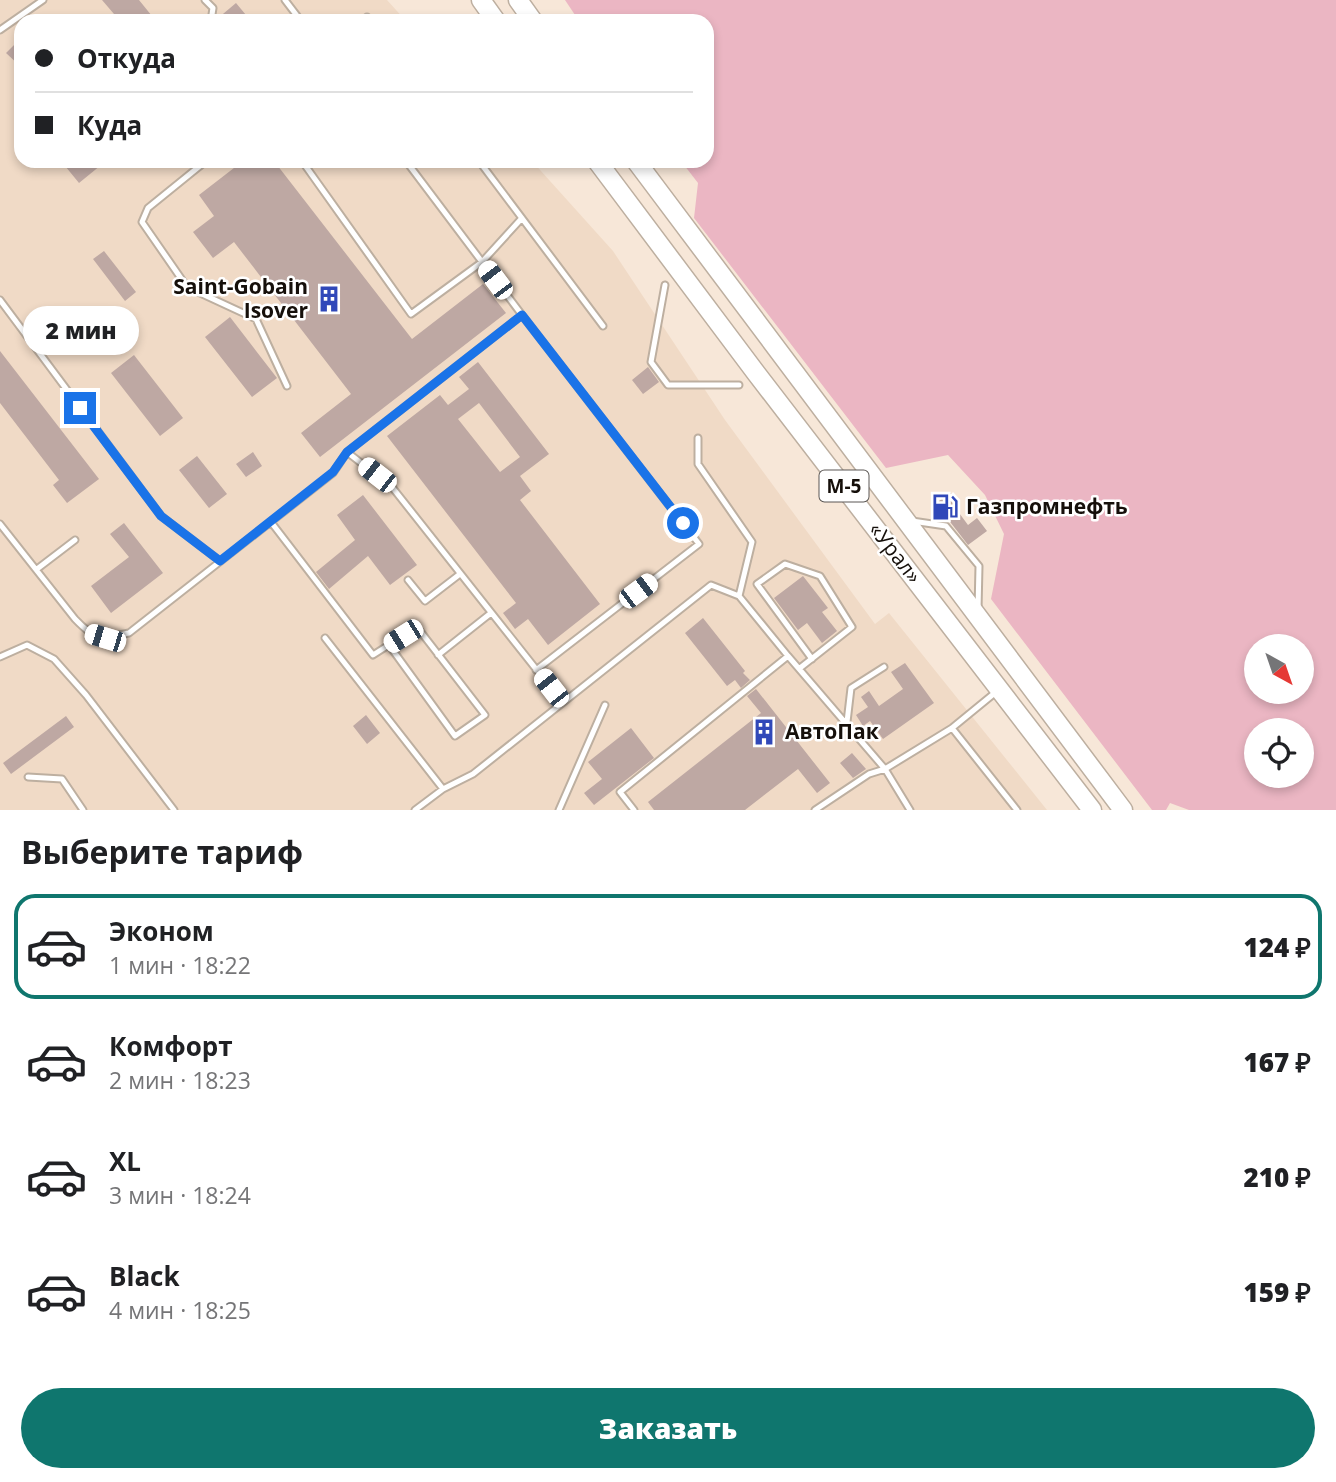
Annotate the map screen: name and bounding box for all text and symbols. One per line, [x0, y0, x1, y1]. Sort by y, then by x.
text: Откуда [77, 40, 176, 76]
text: Куда [77, 107, 142, 143]
car [474, 257, 517, 303]
place label: Saint-Gobain Isover [173, 272, 308, 324]
building icon: Saint-Gobain Isover [314, 284, 344, 314]
callout: 2 мин [22, 306, 138, 356]
text: 2 мин [46, 314, 116, 346]
route end [64, 392, 96, 424]
car [354, 454, 401, 496]
road number: М-5 [820, 471, 868, 502]
fuel station icon: Газпромнефть [930, 492, 960, 522]
place label: Газпромнефть [966, 492, 1128, 520]
route start [667, 507, 699, 539]
street label: «Урал» [863, 516, 928, 589]
car [615, 570, 662, 612]
car [380, 616, 427, 656]
car [82, 622, 129, 654]
north arrow [1244, 634, 1314, 704]
map controls [1244, 634, 1314, 788]
car [530, 665, 573, 711]
building icon: АвтоПак [749, 717, 779, 747]
place label: АвтоПак [785, 717, 879, 745]
button: locate [1244, 718, 1314, 788]
text: Выберите тариф [21, 830, 303, 873]
text: Эконом [109, 913, 214, 949]
icon: car [25, 915, 88, 978]
text: 124 ₽ [1243, 929, 1311, 965]
text: 1 мин · 18:22 [109, 949, 251, 981]
text: Комфорт [109, 1028, 233, 1064]
icon: car [25, 1030, 88, 1093]
text: 167 ₽ [1243, 1044, 1311, 1080]
text: 2 мин · 18:23 [109, 1064, 251, 1096]
text: XL [109, 1143, 141, 1179]
icon: car [25, 1145, 88, 1208]
text: 210 ₽ [1243, 1159, 1311, 1195]
text: 3 мин · 18:24 [109, 1179, 251, 1211]
text: Black [109, 1258, 180, 1294]
icon: car [25, 1260, 88, 1323]
text: 159 ₽ [1243, 1274, 1311, 1310]
text: 4 мин · 18:25 [109, 1294, 251, 1326]
button: Заказать [21, 1388, 1315, 1468]

